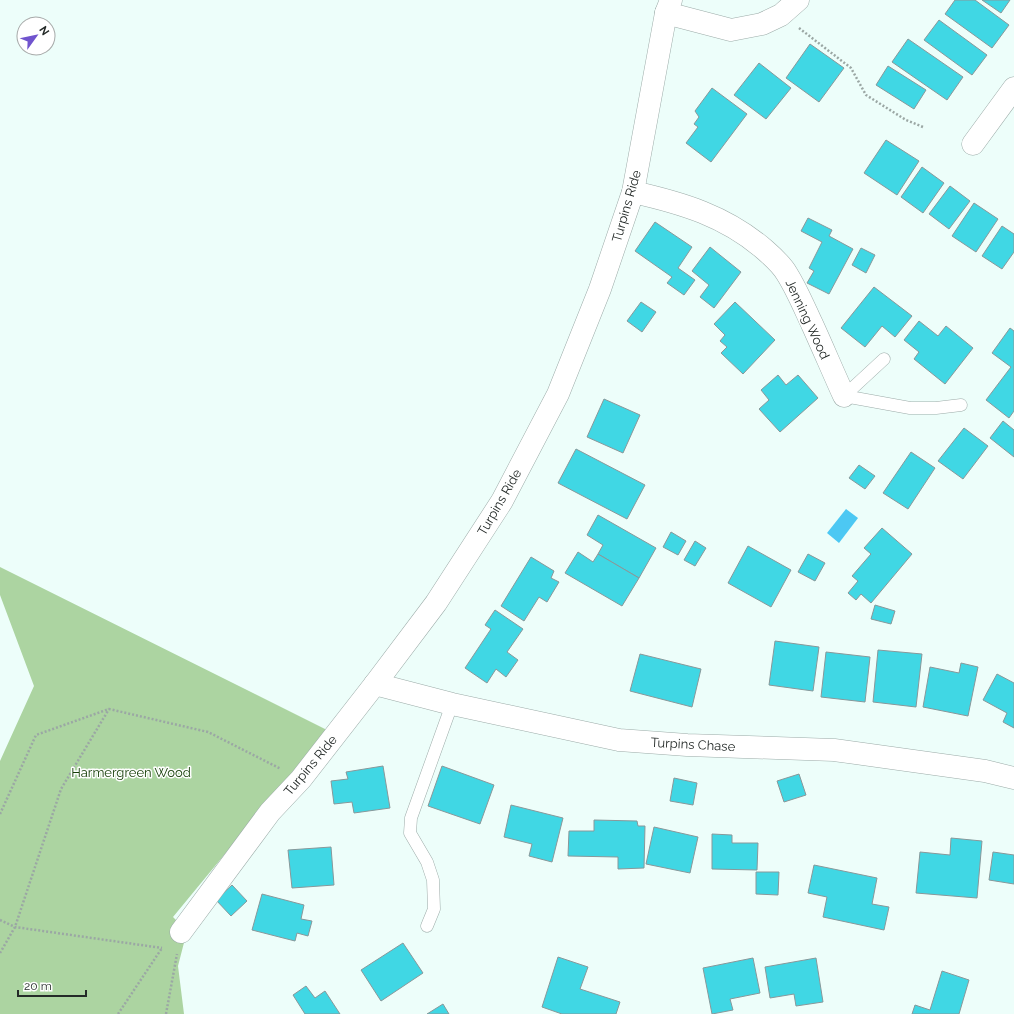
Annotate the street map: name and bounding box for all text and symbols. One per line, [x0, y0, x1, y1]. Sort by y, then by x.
north arrow [16, 16, 56, 56]
text: N [36, 24, 52, 38]
street label: Turpins Ride [609, 168, 644, 244]
street label: Jenning Wood [782, 277, 833, 362]
street label: Turpins Ride [474, 466, 525, 538]
street label: Turpins Ride [281, 732, 340, 799]
street label: Turpins Chase [650, 735, 736, 754]
park label: Harmergreen Wood [71, 765, 191, 780]
scale bar [18, 972, 86, 998]
text: 20 m [24, 979, 52, 993]

